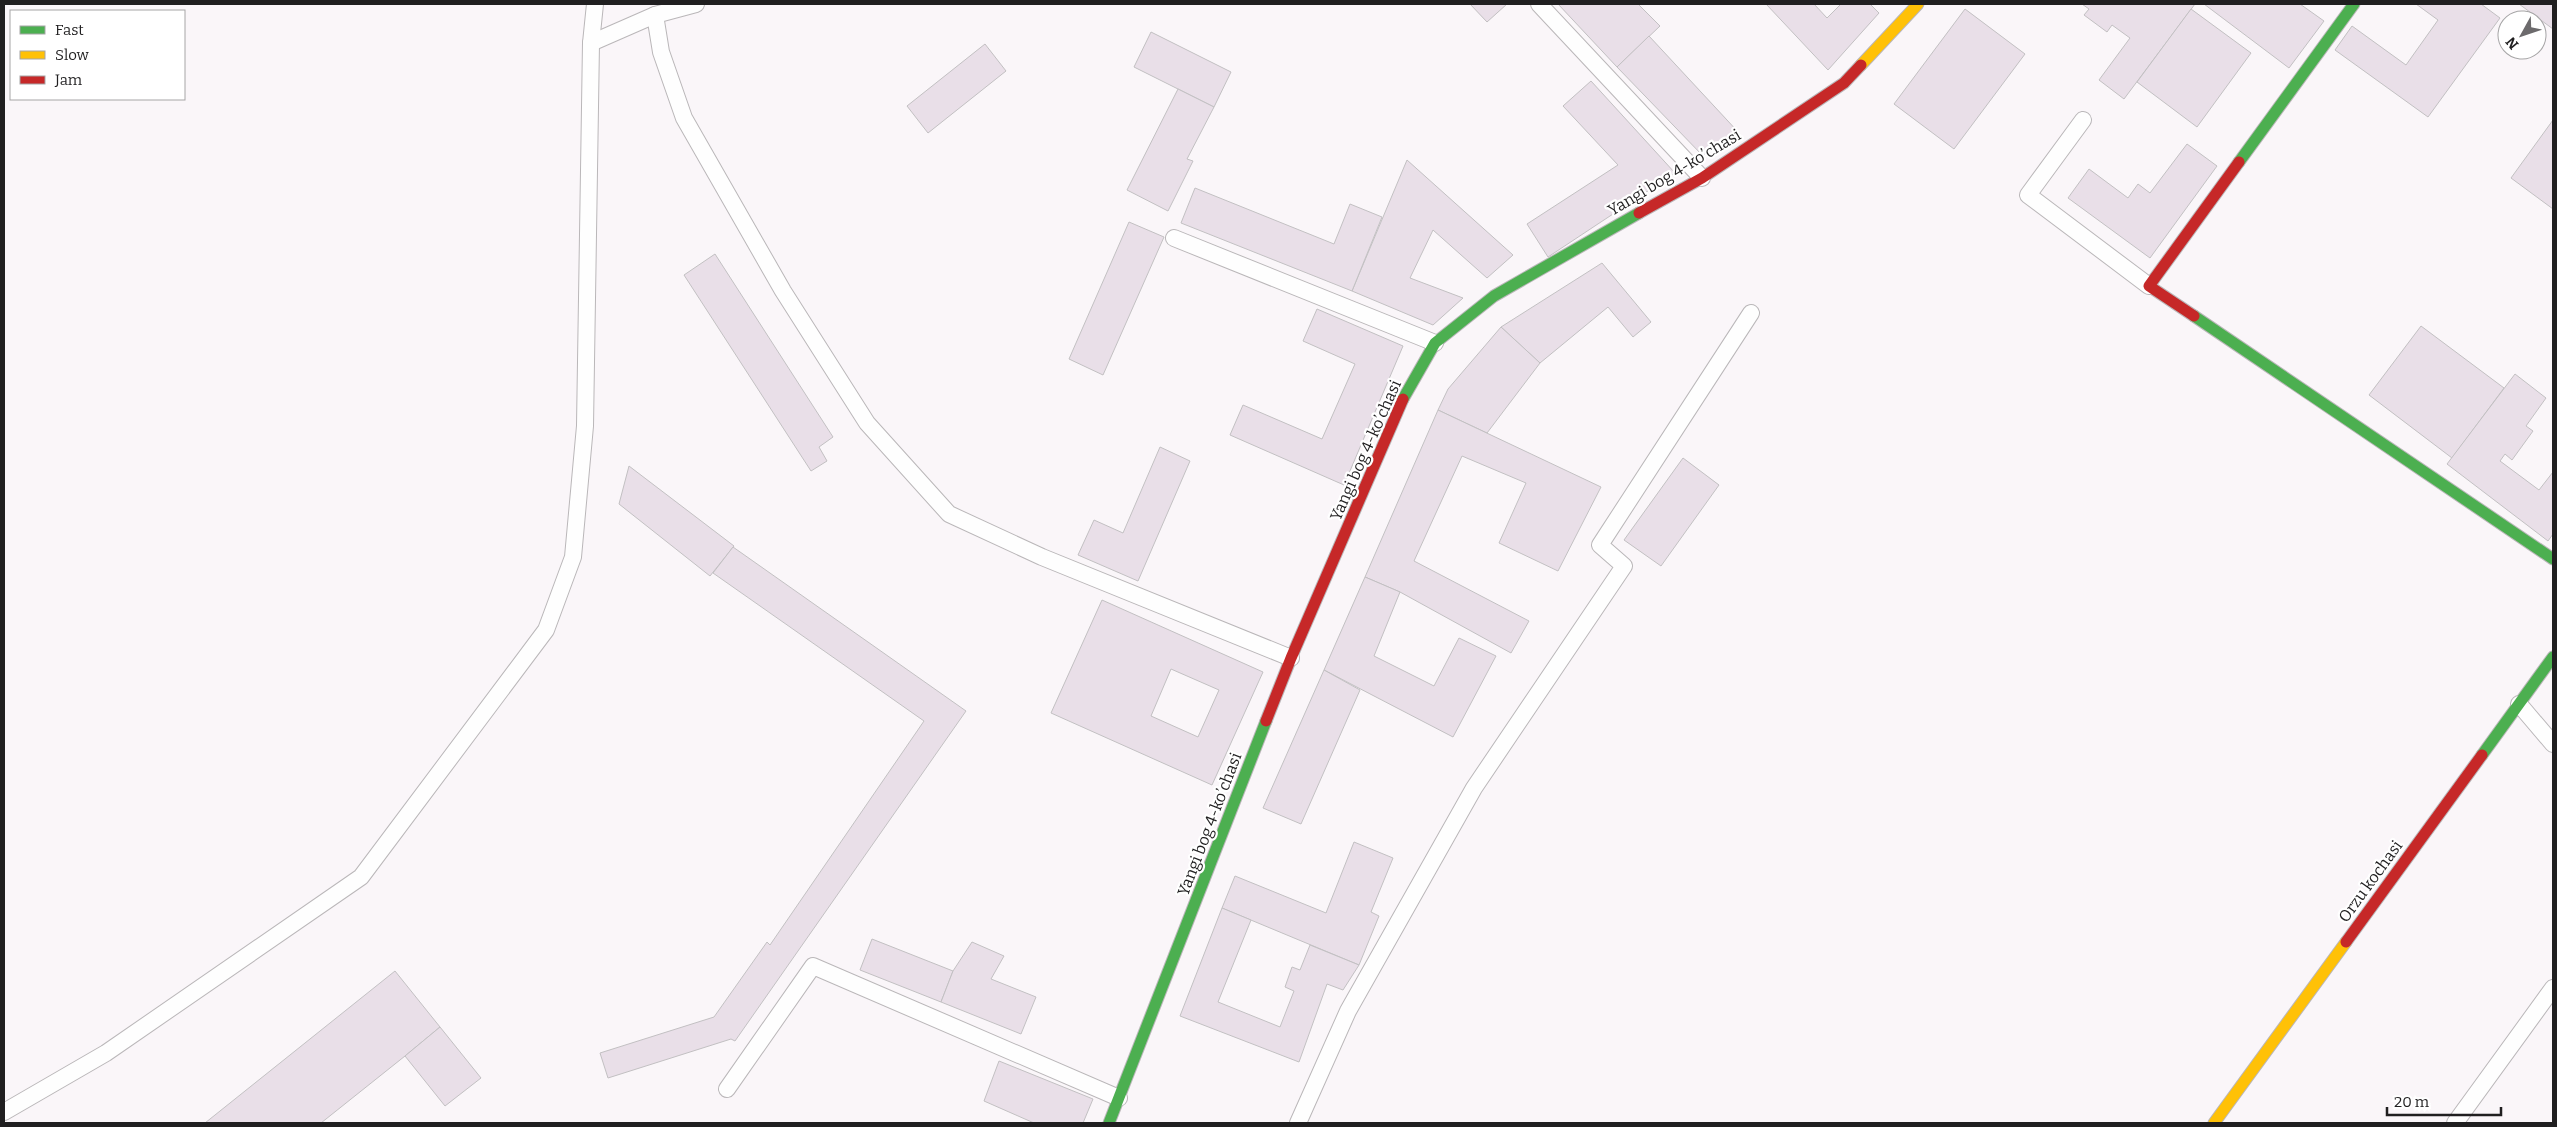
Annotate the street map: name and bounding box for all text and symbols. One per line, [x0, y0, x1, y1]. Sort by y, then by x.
legend [10, 10, 185, 100]
north arrow [2497, 10, 2547, 60]
text: Fast [55, 21, 84, 39]
text: N [2502, 33, 2522, 53]
text: Slow [55, 46, 90, 64]
text: Jam [54, 71, 83, 89]
street label: Yangi bog 4-koʼchasi [1604, 125, 1744, 220]
street label: Yangi bog 4-koʼchasi [1326, 377, 1405, 523]
street label: Yangi bog 4-koʼchasi [1173, 750, 1246, 898]
street label: Orzu kochasi [2334, 837, 2407, 926]
scale bar [2387, 1084, 2501, 1116]
text: 20 m [2394, 1093, 2430, 1111]

